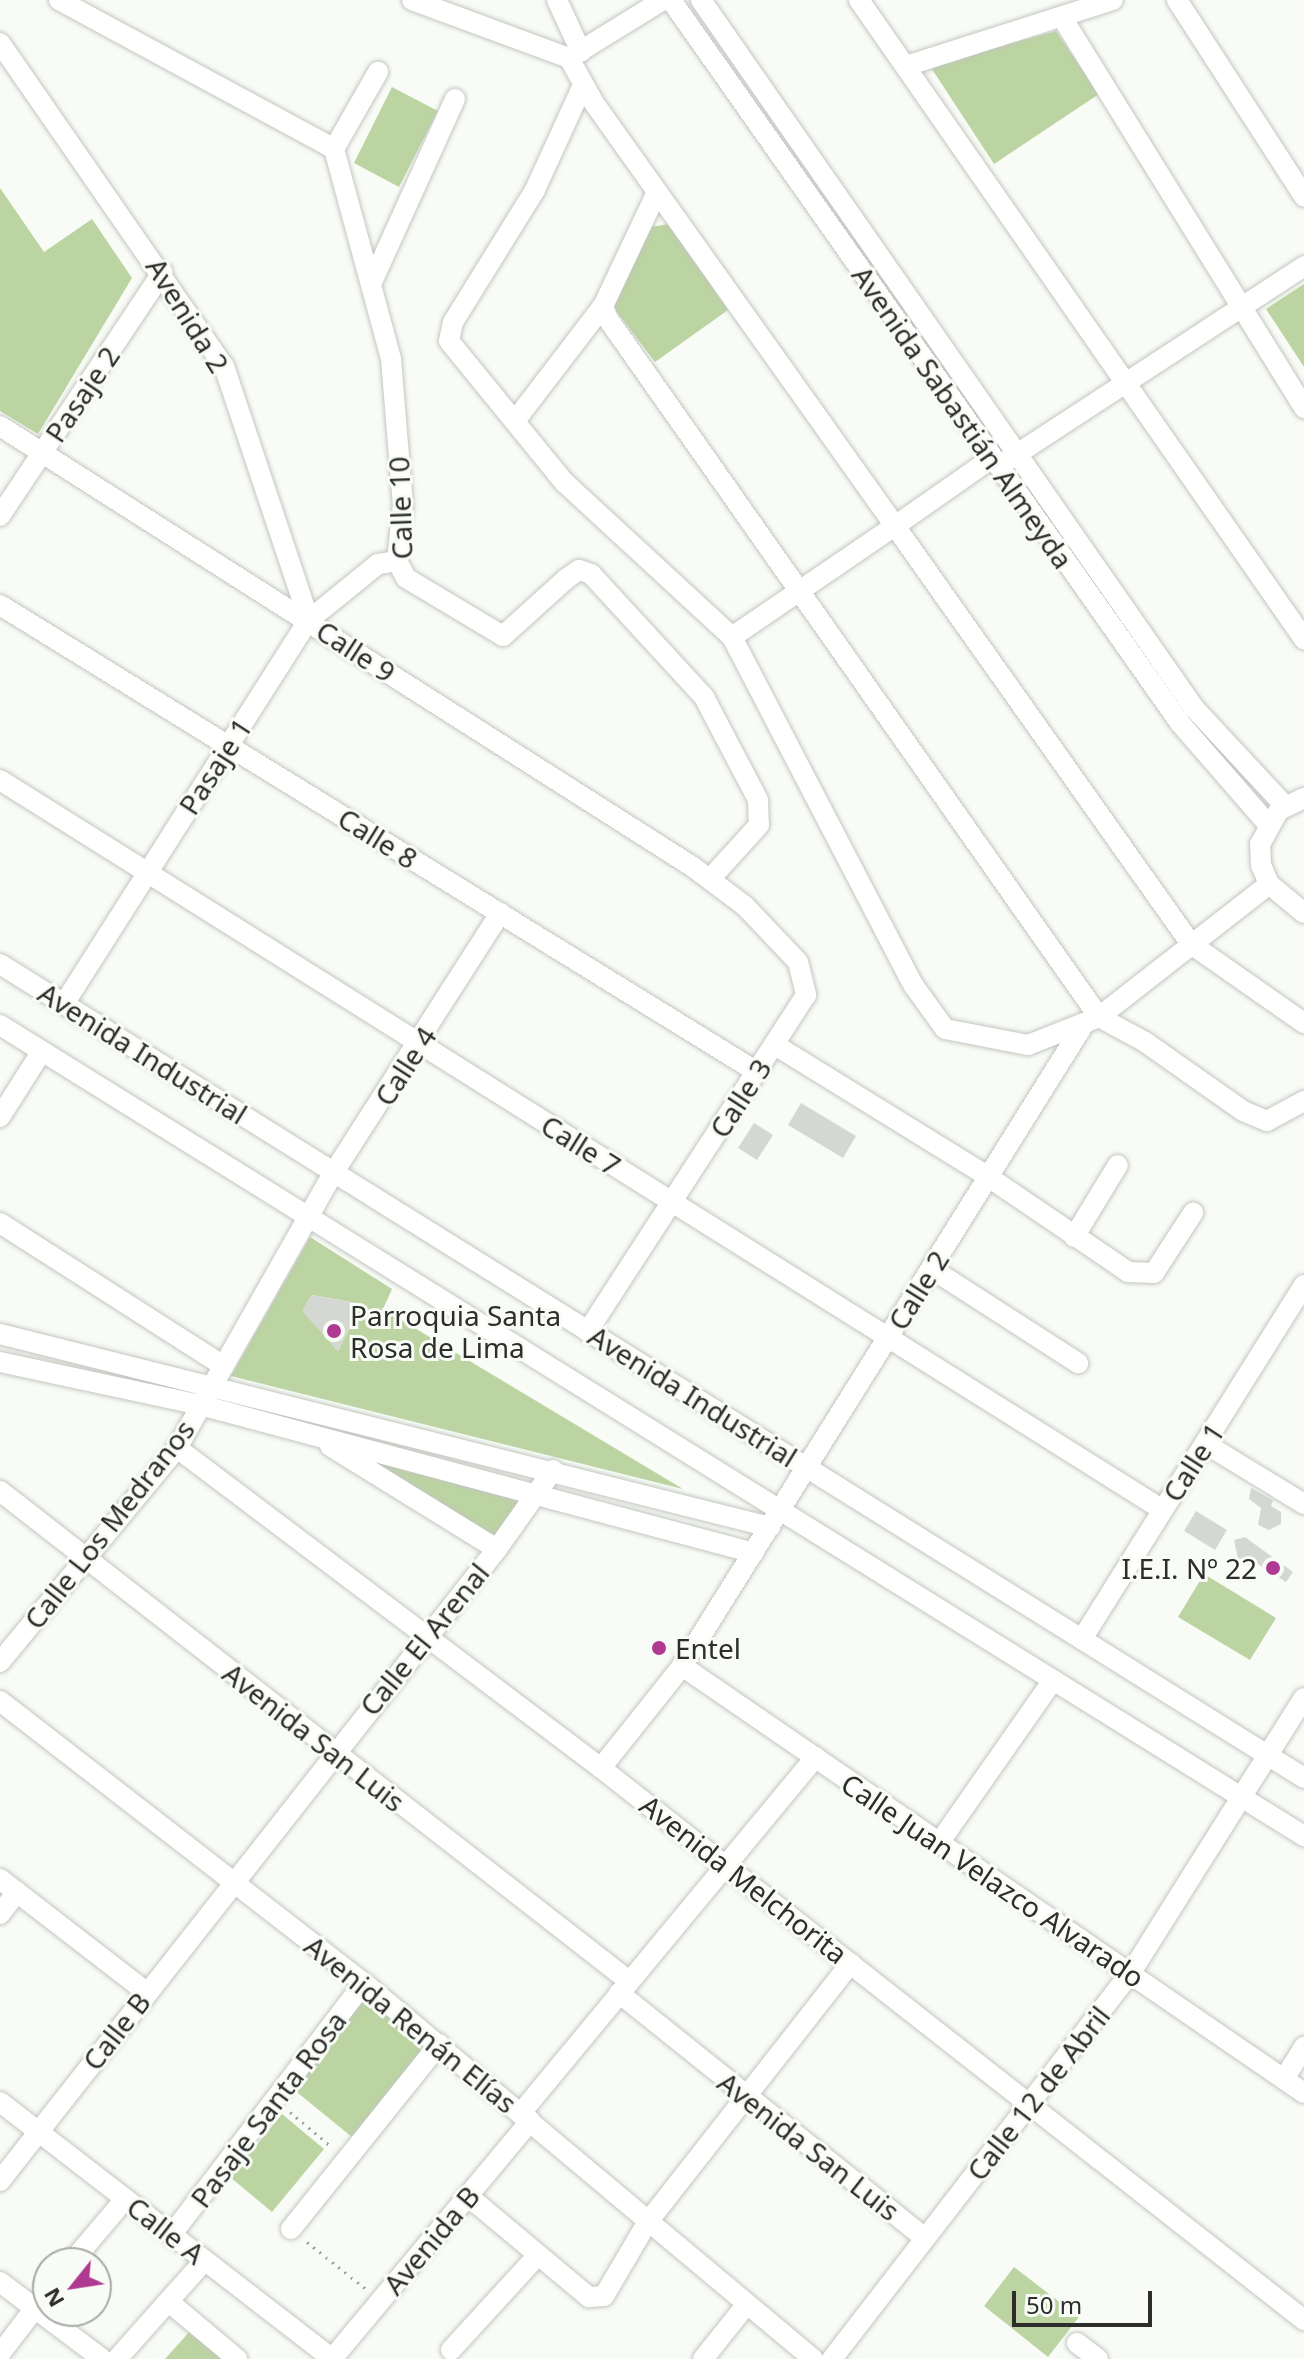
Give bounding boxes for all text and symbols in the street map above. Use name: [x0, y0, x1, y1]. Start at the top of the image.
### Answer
street label: Avenida 2: [140, 252, 236, 378]
street label: Avenida Sabastián Almeyda: [846, 259, 1080, 575]
street label: Pasaje 2: [38, 340, 126, 448]
street label: Calle 10: [381, 456, 419, 560]
street label: Calle 9: [310, 613, 402, 689]
street label: Pasaje 1: [171, 712, 259, 820]
street label: Calle 8: [332, 801, 424, 875]
street label: Avenida Industrial: [33, 975, 253, 1131]
street label: Calle 4: [367, 1020, 443, 1112]
street label: Calle 3: [702, 1052, 778, 1144]
street label: Calle 7: [535, 1108, 627, 1182]
street label: Calle 2: [881, 1244, 955, 1336]
place label: Parroquia Santa Rosa de Lima: [350, 1298, 561, 1364]
street label: Avenida Industrial: [583, 1318, 803, 1474]
marker: Parroquia Santa Rosa de Lima: [325, 1322, 343, 1340]
street label: Calle Los Medranos: [17, 1413, 201, 1635]
street label: Calle 1: [1155, 1416, 1231, 1508]
place label: I.E.I. Nº 22: [1122, 1551, 1257, 1585]
street label: Calle El Arenal: [352, 1556, 496, 1722]
marker: I.E.I. Nº 22: [1264, 1559, 1282, 1577]
place label: Entel: [675, 1631, 741, 1665]
marker: Entel: [650, 1639, 668, 1657]
street label: Avenida San Luis: [217, 1656, 411, 1818]
street label: Calle Juan Velazco Alvarado: [835, 1766, 1151, 1994]
street label: Avenida Melchorita: [634, 1788, 854, 1970]
street label: Avenida Renán Elías: [298, 1928, 524, 2120]
street label: Calle B: [75, 1986, 157, 2076]
street label: Calle 12 de Abril: [960, 1999, 1116, 2187]
street label: Pasaje Santa Rosa: [183, 2004, 353, 2214]
street label: Avenida San Luis: [712, 2065, 906, 2227]
street label: Avenida B: [376, 2179, 486, 2301]
street label: Calle A: [121, 2189, 211, 2271]
north arrow: [32, 2247, 112, 2327]
scale bar: [1016, 2275, 1156, 2325]
text: N: [35, 2283, 70, 2313]
text: 50 m: [1026, 2288, 1082, 2321]

